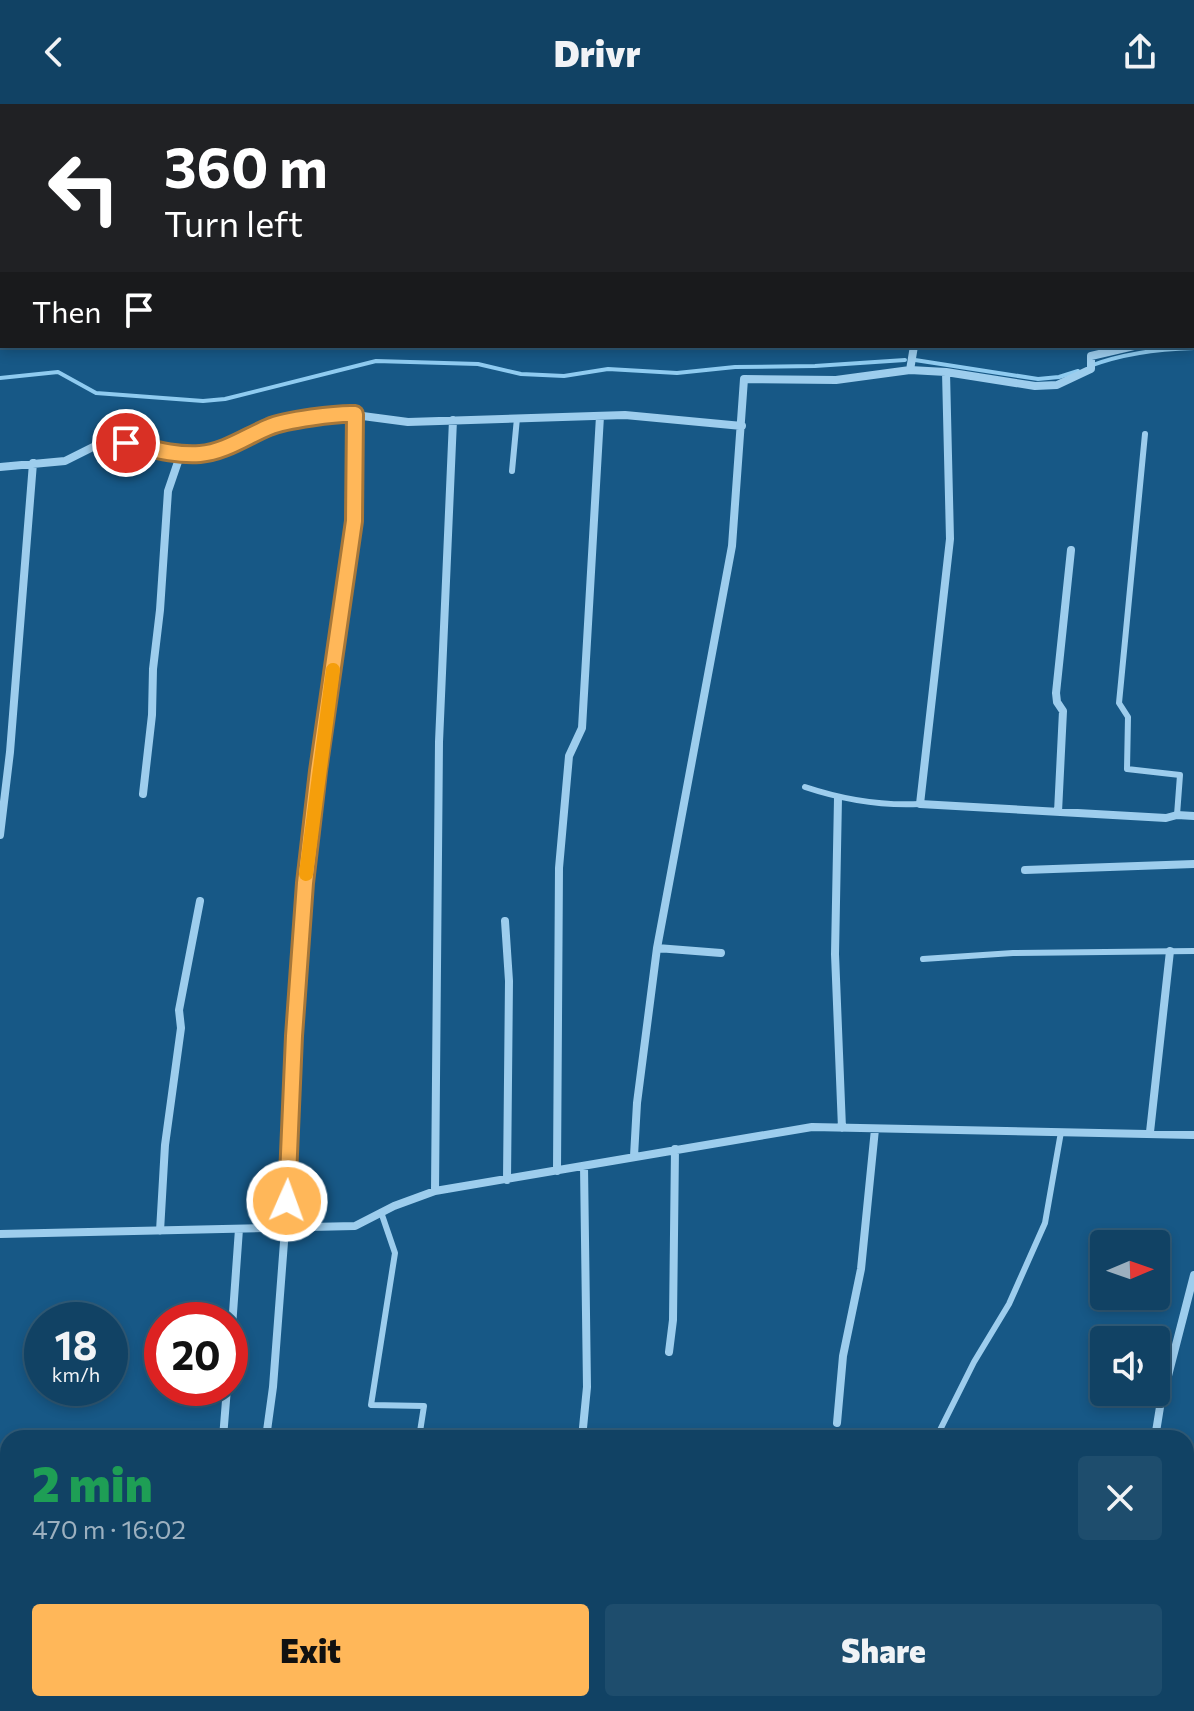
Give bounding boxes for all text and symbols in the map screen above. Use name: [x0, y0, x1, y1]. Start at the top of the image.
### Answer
icon: back: [32, 30, 76, 74]
text: Drivr: [553, 30, 641, 74]
icon: share: [1118, 30, 1162, 74]
text: 360 m: [164, 131, 328, 200]
icon: left: [32, 136, 136, 240]
text: Turn left: [164, 200, 303, 244]
icon: arrive: [117, 288, 161, 332]
text: Then: [32, 292, 101, 329]
pin: [92, 409, 160, 477]
icon: arrive: [104, 421, 148, 465]
position arrow: [245, 1159, 329, 1243]
north arrow: [1090, 1230, 1170, 1310]
map controls: [1090, 1230, 1170, 1406]
speed limit sign: 20: [144, 1302, 248, 1406]
text: 18: [55, 1319, 97, 1368]
button: sound: [1090, 1326, 1170, 1406]
text: km/h: [52, 1362, 100, 1386]
text: 2 min: [32, 1453, 153, 1512]
button: close: [1078, 1456, 1162, 1540]
text: 470 m · 16:02: [32, 1513, 186, 1544]
button: Exit: [32, 1604, 589, 1696]
button: Share: [605, 1604, 1162, 1696]

